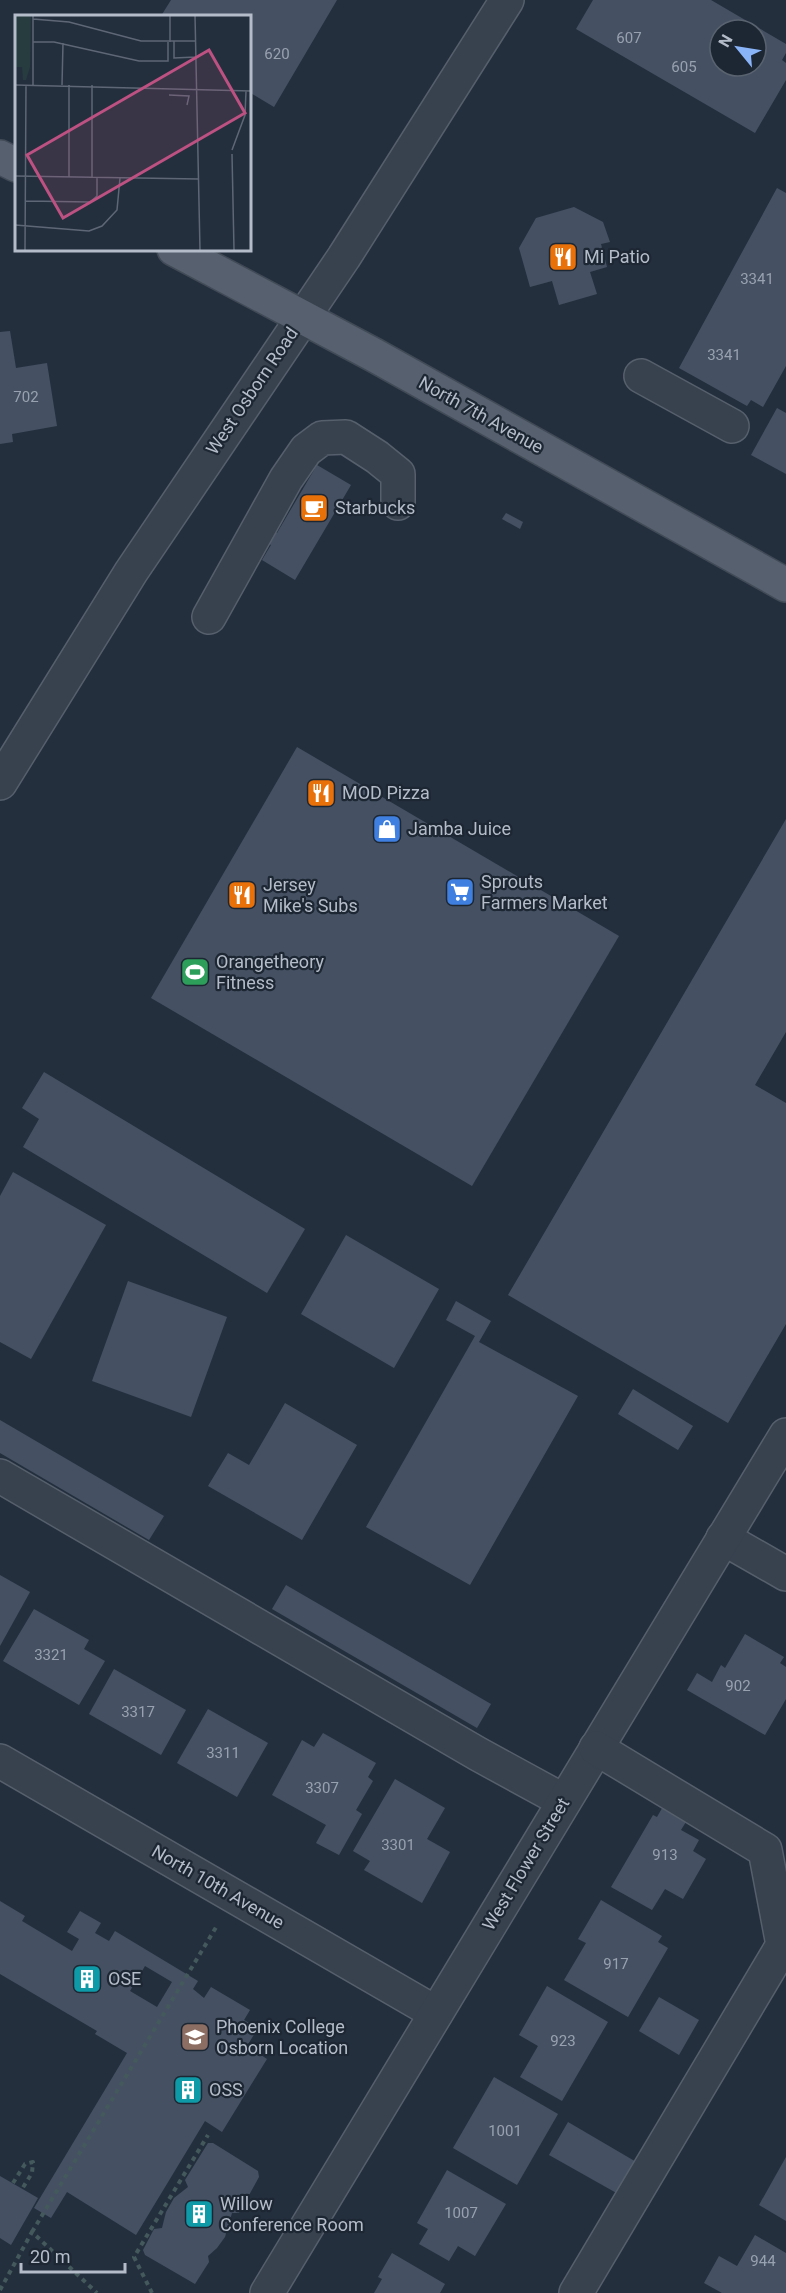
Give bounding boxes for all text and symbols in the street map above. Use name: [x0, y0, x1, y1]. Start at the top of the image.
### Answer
inset map: [15, 15, 250, 250]
north arrow: [708, 18, 768, 78]
house number: 607: [616, 29, 642, 47]
text: N: [714, 31, 736, 50]
house number: 620: [264, 45, 290, 63]
house number: 605: [671, 58, 697, 76]
restaurant icon: Mi Patio: [547, 241, 579, 273]
place label: Mi Patio: [584, 246, 650, 267]
house number: 3341: [740, 270, 774, 288]
street label: West Osborn Road: [201, 323, 302, 458]
house number: 3341: [707, 346, 741, 364]
street label: North 7th Avenue: [415, 372, 547, 457]
house number: 702: [13, 388, 39, 406]
cafe icon: Starbucks: [298, 492, 330, 524]
place label: Starbucks: [335, 497, 415, 518]
restaurant icon: MOD Pizza: [305, 777, 337, 809]
place label: MOD Pizza: [342, 782, 430, 803]
shop icon: Jamba Juice: [371, 813, 403, 845]
place label: Jamba Juice: [408, 818, 511, 839]
place label: Sprouts Farmers Market: [481, 871, 608, 913]
place label: Jersey Mike's Subs: [263, 874, 358, 916]
supermarket icon: Sprouts Farmers Market: [444, 876, 476, 908]
restaurant icon: Jersey Mike's Subs: [226, 879, 258, 911]
place label: Orangetheory Fitness: [216, 951, 324, 993]
sports icon: Orangetheory Fitness: [179, 956, 211, 988]
house number: 3321: [34, 1646, 68, 1664]
house number: 902: [725, 1677, 751, 1695]
house number: 3317: [121, 1703, 155, 1721]
house number: 3311: [206, 1744, 240, 1762]
house number: 3307: [305, 1779, 339, 1797]
street label: West Flower Street: [478, 1794, 573, 1934]
house number: 3301: [381, 1836, 415, 1854]
street label: North 10th Avenue: [148, 1840, 288, 1933]
house number: 913: [652, 1846, 678, 1864]
house number: 917: [603, 1955, 629, 1973]
building icon: OSE: [71, 1963, 103, 1995]
place label: OSE: [108, 1968, 141, 1989]
place label: Phoenix College Osborn Location: [216, 2016, 348, 2058]
school or university icon: Phoenix College Osborn Location: [179, 2021, 211, 2053]
house number: 923: [550, 2032, 576, 2050]
building icon: OSS: [172, 2074, 204, 2106]
place label: OSS: [209, 2079, 243, 2100]
house number: 1001: [488, 2122, 522, 2140]
place label: Willow Conference Room: [220, 2193, 364, 2235]
building icon: Willow Conference Room: [183, 2198, 215, 2230]
house number: 1007: [444, 2204, 478, 2222]
scale bar: [21, 2236, 124, 2274]
text: 20 m: [30, 2246, 70, 2267]
house number: 944: [750, 2252, 776, 2270]

